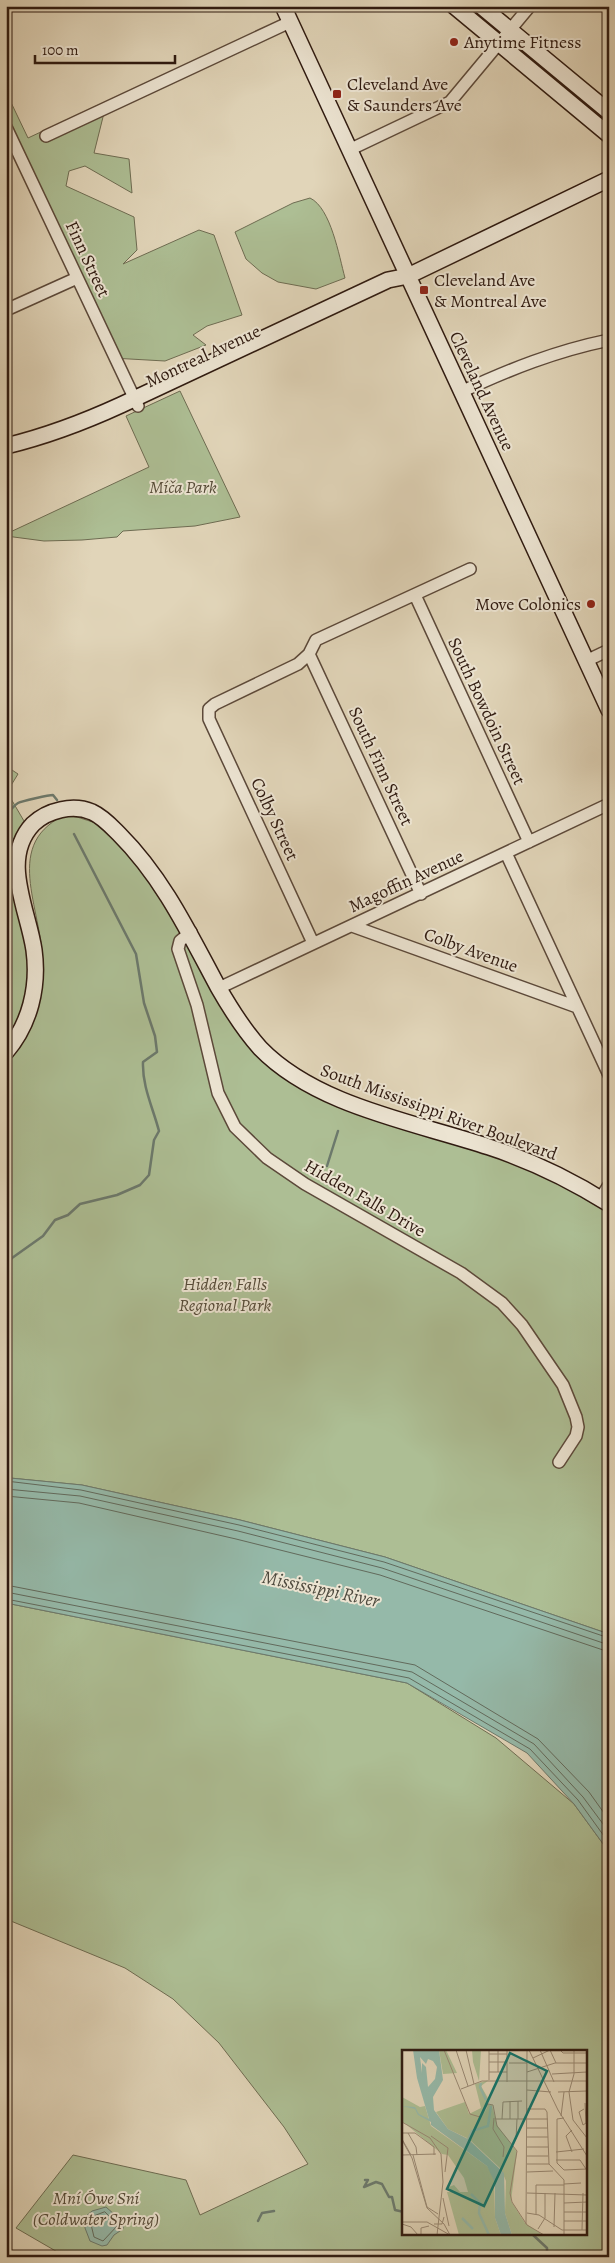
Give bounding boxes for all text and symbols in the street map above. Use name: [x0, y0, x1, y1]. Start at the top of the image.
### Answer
place label: Anytime Fitness: [463, 30, 582, 54]
scale bar: [35, 32, 175, 64]
marker: Anytime Fitness: [448, 36, 460, 48]
text: 100 m: [42, 40, 79, 60]
place label: Cleveland Ave & Saunders Ave: [347, 72, 462, 117]
marker: Cleveland Ave & Saunders Ave: [331, 88, 343, 100]
street label: Finn Street: [60, 217, 116, 301]
place label: Cleveland Ave & Montreal Ave: [434, 268, 547, 313]
marker: Cleveland Ave & Montreal Ave: [418, 284, 430, 296]
street label: Montreal Avenue: [142, 319, 264, 393]
street label: Cleveland Avenue: [444, 327, 520, 455]
park label: Míča Park: [149, 475, 217, 499]
place label: Move Colonics: [475, 592, 581, 616]
marker: Move Colonics: [585, 598, 597, 610]
street label: South Bowdoin Street: [442, 633, 532, 789]
street label: South Finn Street: [343, 703, 419, 829]
street label: Colby Street: [245, 774, 305, 864]
street label: Magoffin Avenue: [345, 844, 467, 918]
street label: Colby Avenue: [421, 922, 521, 978]
street label: South Mississippi River Boulevard: [317, 1058, 561, 1166]
street label: Hidden Falls Drive: [300, 1154, 430, 1242]
park label: Hidden Falls Regional Park: [179, 1272, 271, 1317]
water label: Mississippi River: [260, 1564, 383, 1614]
inset map: [402, 2050, 588, 2236]
park label: Mní Ówe Sní (Coldwater Spring): [32, 2186, 160, 2231]

